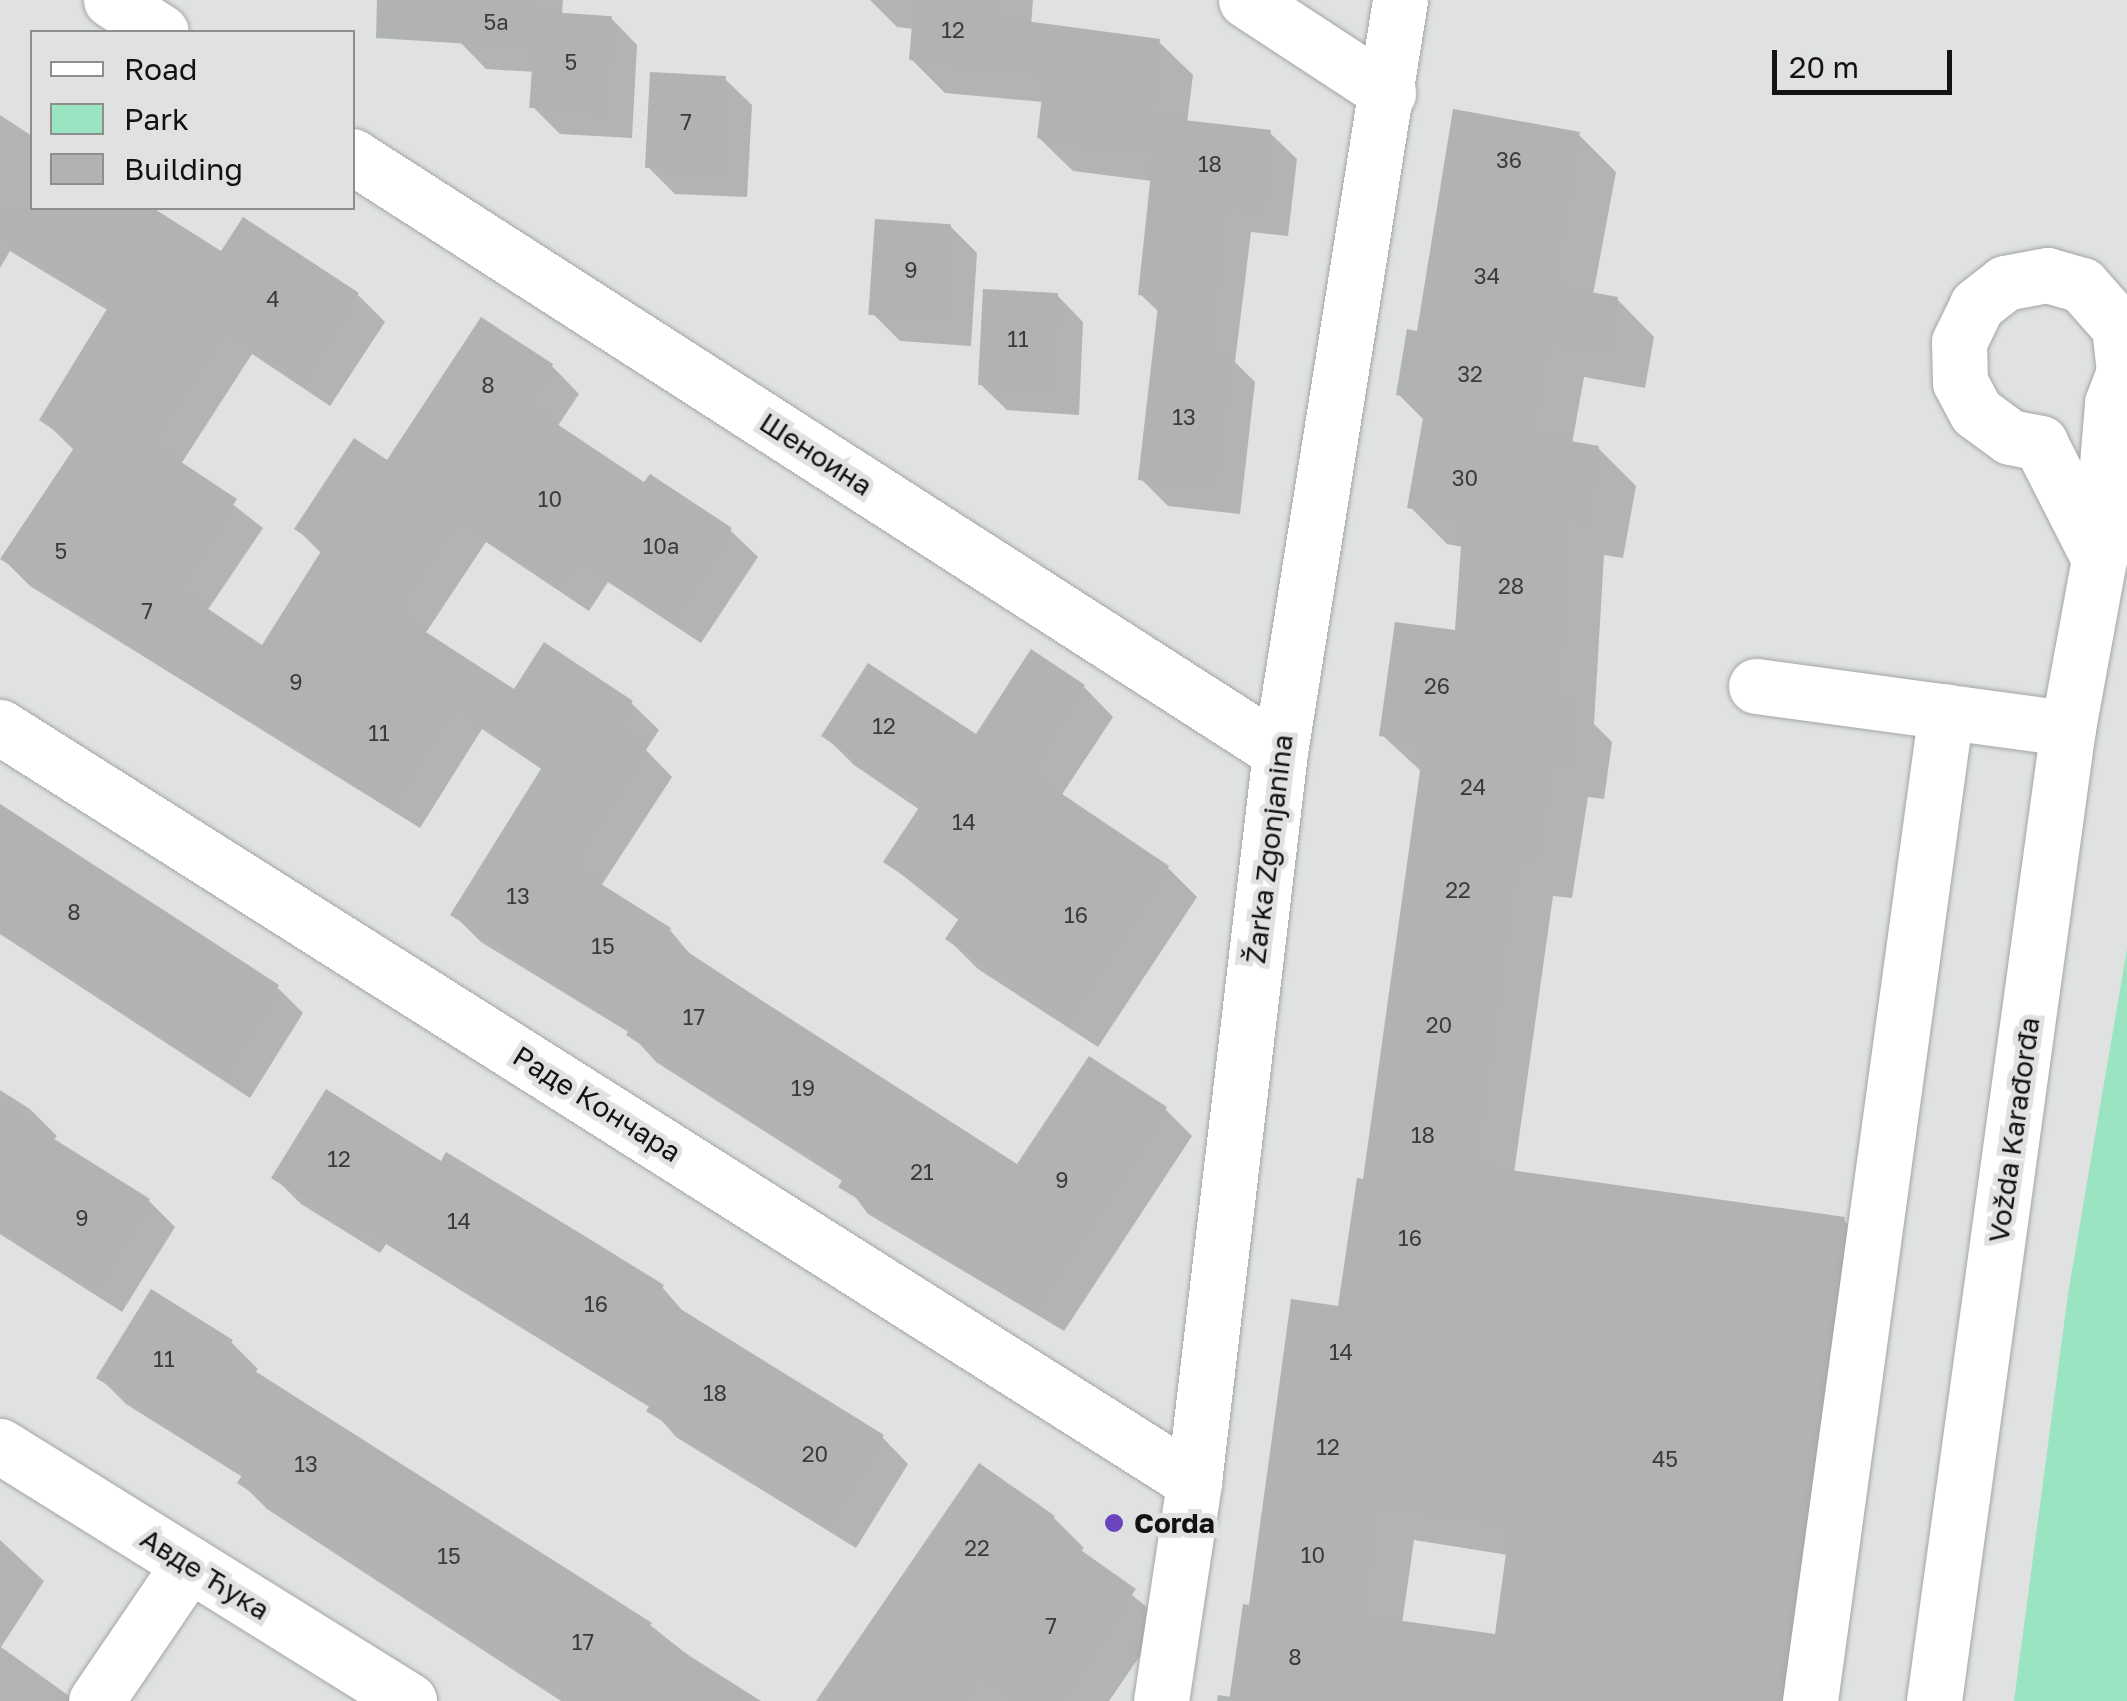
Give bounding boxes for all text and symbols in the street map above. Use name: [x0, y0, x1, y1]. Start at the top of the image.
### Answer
house number: 5a: [483, 9, 509, 35]
house number: 12: [941, 17, 965, 43]
legend: [30, 30, 355, 210]
scale bar: [1777, 30, 1957, 92]
house number: 5: [565, 49, 577, 75]
text: 20 m: [1789, 49, 1859, 85]
text: Road: [124, 51, 198, 87]
text: Park: [124, 101, 189, 137]
house number: 7: [680, 109, 692, 135]
house number: 36: [1496, 147, 1522, 173]
text: Building: [124, 151, 243, 187]
house number: 18: [1198, 151, 1222, 177]
house number: 9: [904, 257, 918, 283]
house number: 34: [1474, 263, 1500, 289]
house number: 4: [266, 286, 280, 312]
house number: 11: [1007, 326, 1029, 352]
house number: 32: [1457, 361, 1483, 387]
house number: 8: [481, 372, 495, 398]
house number: 13: [1172, 404, 1196, 430]
street label: Шеноина: [753, 405, 879, 503]
house number: 30: [1452, 465, 1478, 491]
house number: 10: [538, 486, 562, 512]
house number: 10a: [643, 533, 679, 559]
house number: 5: [55, 538, 67, 564]
house number: 28: [1498, 573, 1524, 599]
house number: 7: [141, 598, 153, 624]
house number: 9: [289, 669, 303, 695]
house number: 26: [1424, 673, 1450, 699]
house number: 12: [872, 713, 896, 739]
house number: 11: [368, 720, 390, 746]
street label: Žarka Zgonjanina: [1238, 733, 1300, 965]
house number: 24: [1460, 774, 1486, 800]
house number: 14: [952, 809, 976, 835]
house number: 22: [1445, 877, 1471, 903]
house number: 13: [506, 883, 530, 909]
house number: 8: [67, 899, 81, 925]
house number: 16: [1064, 902, 1088, 928]
house number: 15: [591, 933, 615, 959]
house number: 17: [683, 1004, 705, 1030]
house number: 20: [1426, 1012, 1452, 1038]
street label: Vožda Karađorđa: [1982, 1015, 2046, 1245]
street label: Раде Кончара: [507, 1039, 687, 1169]
house number: 19: [791, 1075, 815, 1101]
house number: 18: [1411, 1122, 1435, 1148]
house number: 12: [327, 1146, 351, 1172]
house number: 21: [910, 1159, 934, 1185]
house number: 9: [1055, 1167, 1069, 1193]
house number: 9: [75, 1205, 89, 1231]
house number: 14: [447, 1208, 471, 1234]
house number: 16: [1398, 1225, 1422, 1251]
house number: 16: [584, 1291, 608, 1317]
house number: 14: [1329, 1339, 1353, 1365]
house number: 11: [153, 1346, 175, 1372]
house number: 18: [703, 1380, 727, 1406]
house number: 12: [1316, 1434, 1340, 1460]
house number: 20: [802, 1441, 828, 1467]
house number: 45: [1652, 1446, 1678, 1472]
house number: 13: [294, 1451, 318, 1477]
place label: Corda: [1134, 1506, 1215, 1540]
marker: Corda: [1103, 1512, 1125, 1534]
street label: Авде Ћука: [134, 1521, 276, 1627]
house number: 22: [964, 1535, 990, 1561]
house number: 10: [1301, 1542, 1325, 1568]
house number: 15: [437, 1543, 461, 1569]
house number: 7: [1045, 1613, 1057, 1639]
house number: 17: [572, 1629, 594, 1655]
house number: 8: [1288, 1644, 1302, 1670]

